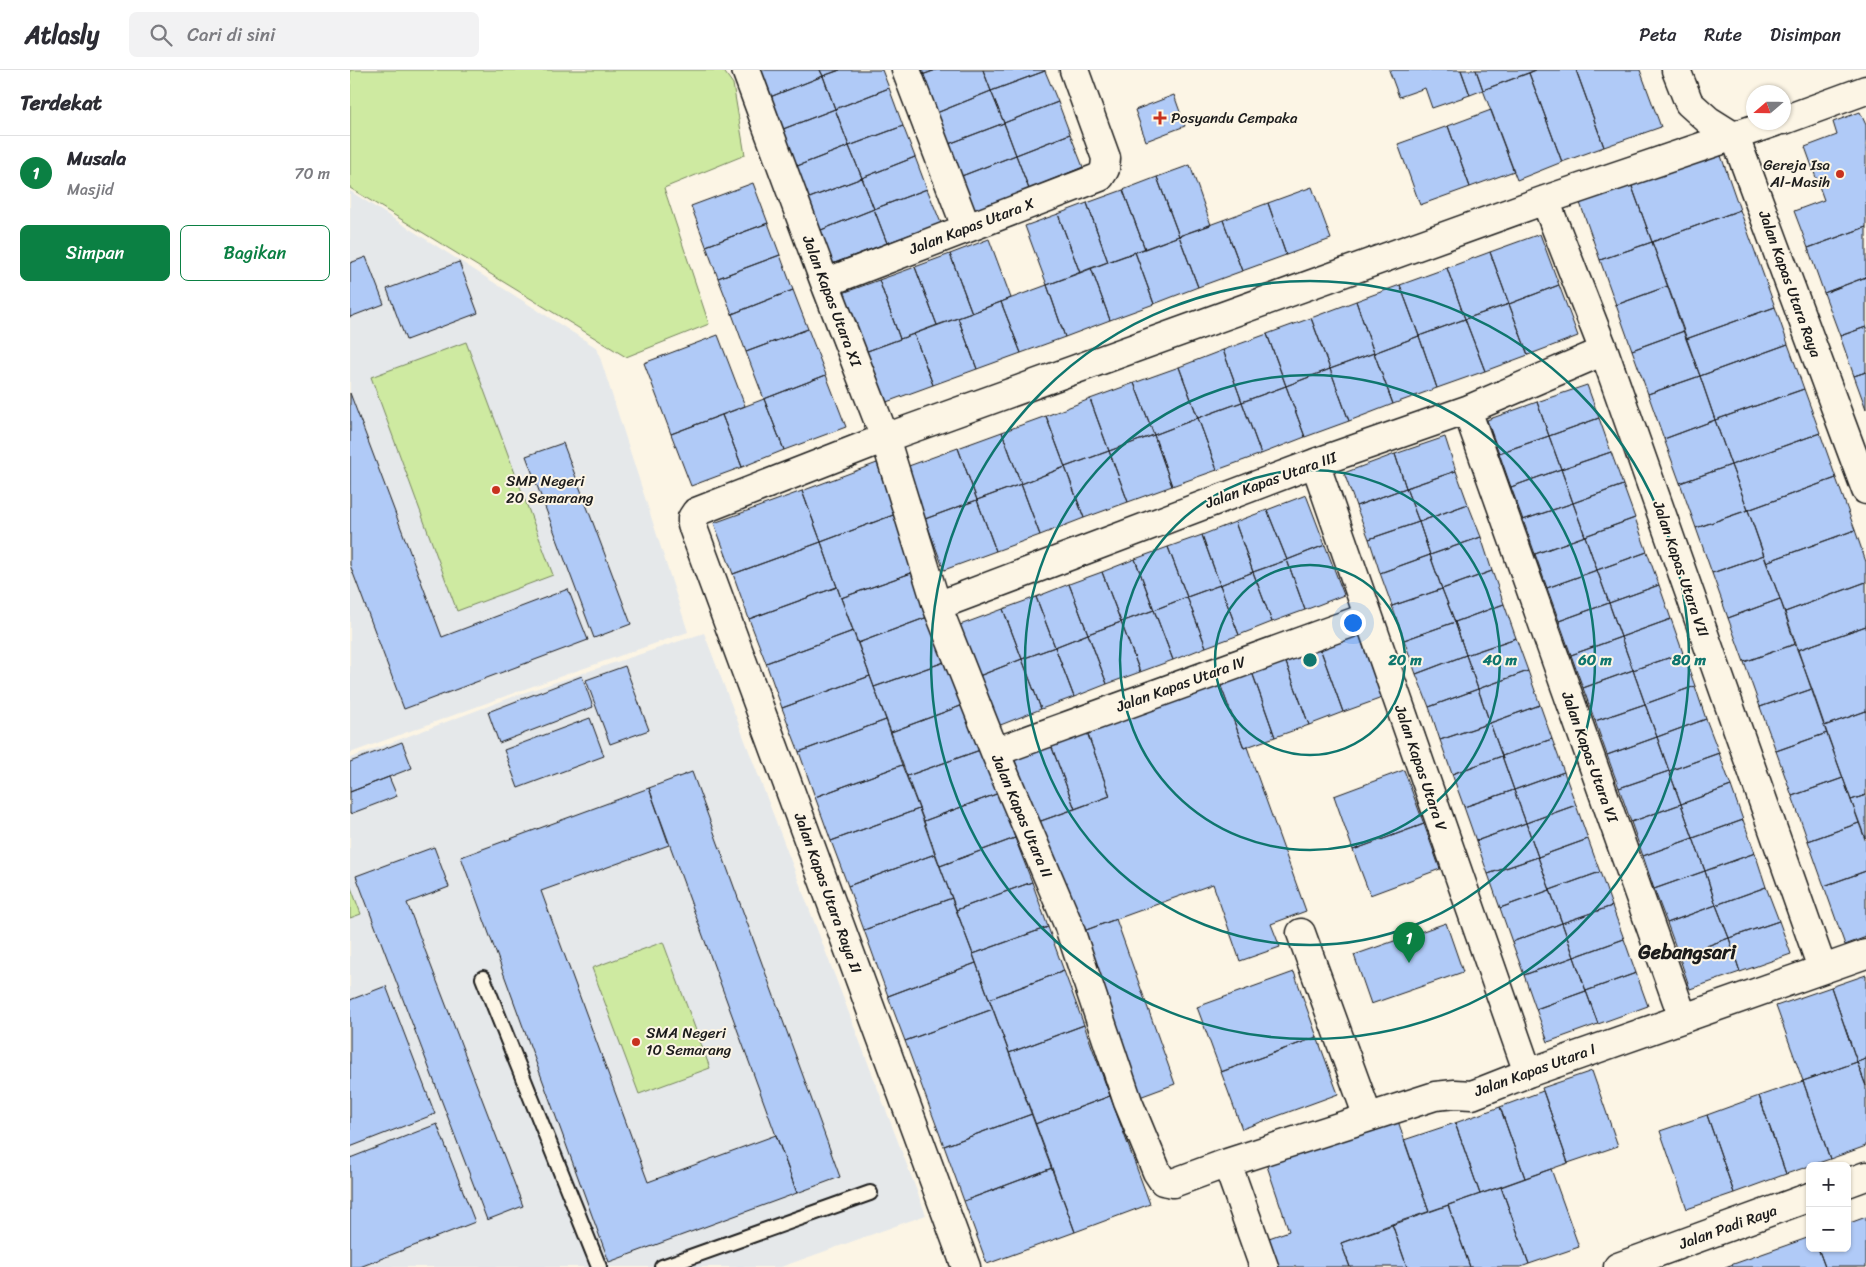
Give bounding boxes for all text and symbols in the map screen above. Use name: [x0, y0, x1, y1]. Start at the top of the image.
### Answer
search box: [129, 12, 479, 57]
text: Atlasly: [25, 14, 99, 56]
text: Cari di sini: [187, 18, 275, 51]
text: Peta: [1639, 19, 1676, 51]
text: Rute: [1704, 19, 1742, 51]
text: Disimpan: [1770, 19, 1841, 51]
icon: search: [147, 21, 175, 49]
text: Terdekat: [20, 84, 102, 122]
north arrow: [1746, 85, 1791, 130]
place label: Posyandu Cempaka: [1171, 105, 1298, 131]
marker: Posyandu Cempaka: [1153, 111, 1167, 125]
text: Musala: [67, 142, 126, 175]
place label: Gereja Isa Al-Masih: [1763, 152, 1830, 195]
text: 1: [33, 159, 39, 188]
text: 70 m: [294, 159, 330, 188]
marker: Gereja Isa Al-Masih: [1834, 168, 1846, 180]
text: Masjid: [67, 175, 114, 204]
street label: Jalan Kapas Utara X: [904, 190, 1039, 262]
street label: Jalan Kapas Utara Raya: [1751, 206, 1829, 362]
button: Simpan: [20, 225, 170, 281]
button: Bagikan: [180, 225, 330, 281]
street label: Jalan Kapas Utara XI: [795, 231, 869, 371]
street label: Jalan Kapas Utara III: [1201, 444, 1341, 516]
place label: SMP Negeri 20 Semarang: [506, 468, 594, 511]
marker: SMP Negeri 20 Semarang: [490, 484, 502, 496]
street label: Jalan Kapas Utara VII: [1645, 497, 1717, 641]
your location: [1340, 610, 1366, 636]
text: 20 m: [1387, 647, 1422, 673]
text: 40 m: [1482, 647, 1518, 673]
text: 60 m: [1577, 647, 1612, 673]
text: 80 m: [1671, 647, 1706, 673]
street label: Jalan Kapas Utara IV: [1112, 648, 1250, 720]
centre of rings: [1301, 651, 1319, 669]
street label: Jalan Kapas Utara VI: [1554, 687, 1626, 827]
street label: Jalan Kapas Utara V: [1387, 701, 1455, 835]
street label: Jalan Kapas Utara II: [984, 749, 1060, 882]
street label: Jalan Kapas Utara Raya II: [786, 808, 869, 977]
pin: 1: [1393, 922, 1425, 963]
district label: Gebangsari: [1637, 935, 1737, 970]
place label: SMA Negeri 10 Semarang: [646, 1020, 732, 1063]
marker: SMA Negeri 10 Semarang: [630, 1036, 642, 1048]
street label: Jalan Kapas Utara I: [1470, 1036, 1600, 1104]
map controls: [1806, 1162, 1851, 1252]
button: +: [1806, 1162, 1851, 1207]
street label: Jalan Padi Raya: [1674, 1197, 1781, 1257]
button: −: [1806, 1207, 1851, 1252]

